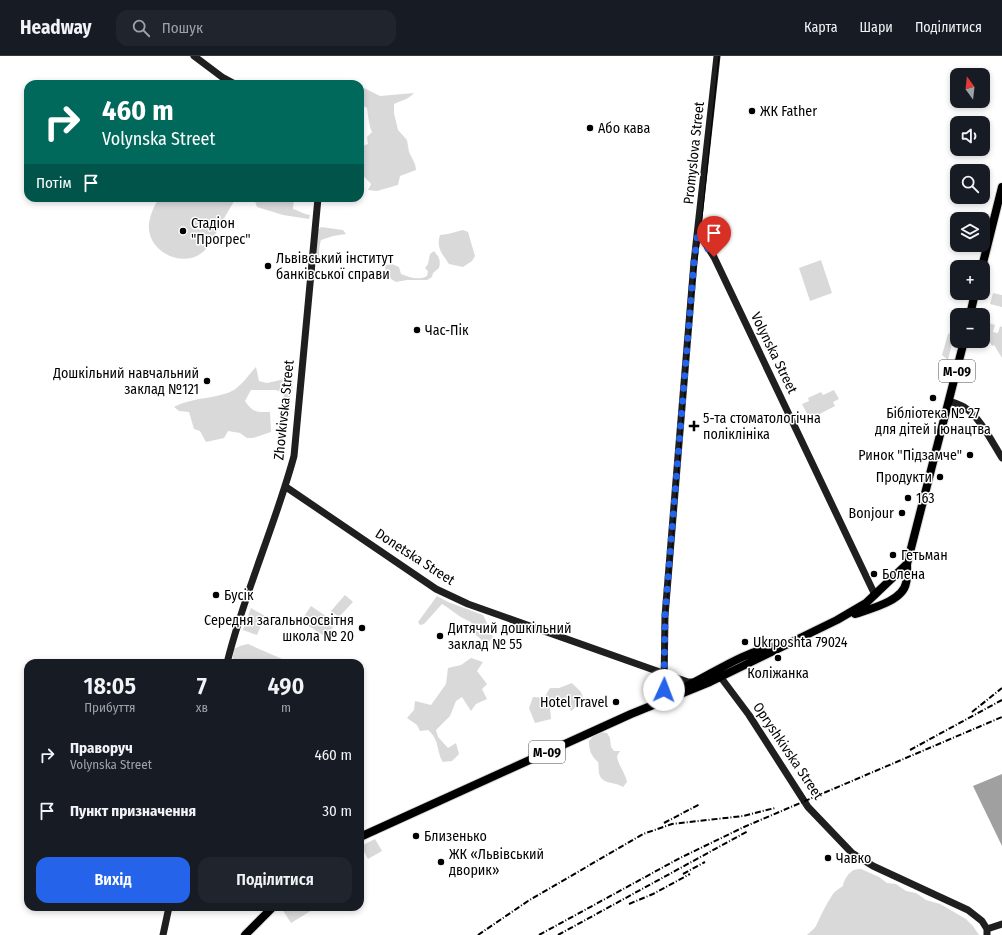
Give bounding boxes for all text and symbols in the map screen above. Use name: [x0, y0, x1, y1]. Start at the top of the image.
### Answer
search box: [116, 10, 396, 46]
text: Headway: [20, 16, 92, 39]
icon: search: [130, 17, 152, 39]
text: Пошук: [162, 19, 203, 37]
text: Карта: [804, 19, 838, 36]
text: Шари: [860, 19, 893, 36]
text: Поділитися: [915, 19, 982, 36]
north arrow: [950, 68, 990, 108]
map controls: [950, 68, 990, 348]
text: 460 m: [102, 94, 174, 127]
icon: right: [36, 96, 88, 148]
street label: Promyslova Street: [680, 100, 708, 205]
place label: ЖК Father: [760, 103, 817, 120]
marker: ЖК Father: [747, 106, 757, 116]
button: sound: [950, 116, 990, 156]
place label: Або кава: [598, 120, 650, 137]
marker: Або кава: [585, 123, 595, 133]
text: Volynska Street: [102, 128, 215, 150]
button: search: [950, 164, 990, 204]
icon: arrive: [80, 172, 102, 194]
text: Потім: [36, 174, 72, 192]
button: layers: [950, 212, 990, 252]
place label: Стадіон "Прогрес": [191, 215, 251, 248]
pin: [697, 216, 731, 257]
icon: arrive: [703, 222, 725, 244]
marker: Стадіон "Прогрес": [178, 226, 188, 236]
place label: Львівський інститут банківської справи: [276, 250, 394, 283]
button: +: [950, 260, 990, 300]
marker: Львівський інститут банківської справи: [263, 261, 273, 271]
button: −: [950, 308, 990, 348]
street label: Volynska Street: [747, 310, 801, 397]
place label: Час-Пік: [425, 322, 469, 339]
marker: Час-Пік: [412, 325, 422, 335]
street label: Zhovkivska Street: [270, 359, 298, 461]
road number: М-09: [939, 360, 975, 382]
place label: Дошкільний навчальний заклад №121: [52, 365, 199, 398]
marker: Дошкільний навчальний заклад №121: [202, 376, 212, 386]
marker: Бібліотека № 27 для дітей і юнацтва: [928, 393, 938, 403]
place label: Бібліотека № 27 для дітей і юнацтва: [875, 405, 991, 438]
place label: 5-та стоматологічна поліклініка: [703, 410, 821, 443]
marker: 5-та стоматологічна поліклініка: [688, 420, 700, 432]
place label: Ринок "Підзамче": [858, 447, 962, 464]
marker: Ринок "Підзамче": [965, 450, 975, 460]
place label: Продукти: [876, 469, 932, 486]
marker: Продукти: [935, 472, 945, 482]
place label: 163: [916, 490, 935, 507]
marker: 163: [903, 493, 913, 503]
place label: Bonjour: [849, 505, 894, 522]
marker: Bonjour: [897, 508, 907, 518]
street label: Donetska Street: [372, 525, 458, 589]
place label: Гетьман: [901, 547, 948, 564]
marker: Гетьман: [888, 550, 898, 560]
place label: Болена: [882, 566, 925, 583]
marker: Болена: [869, 569, 879, 579]
place label: Бусік: [224, 587, 254, 604]
marker: Бусік: [211, 590, 221, 600]
place label: Середня загальноосвітня школа № 20: [204, 612, 354, 645]
place label: Дитячий дошкільний заклад № 55: [447, 620, 572, 653]
marker: Середня загальноосвітня школа № 20: [357, 623, 367, 633]
marker: Дитячий дошкільний заклад № 55: [435, 631, 445, 641]
place label: Ukrposhta 79024: [753, 634, 848, 651]
marker: Ukrposhta 79024: [740, 637, 750, 647]
marker: Коліжанка: [773, 653, 783, 663]
place label: Коліжанка: [747, 665, 809, 682]
position arrow: [643, 669, 685, 711]
text: 18:05: [84, 672, 136, 700]
text: 7: [197, 672, 207, 700]
text: 490: [268, 672, 304, 700]
place label: Hotel Travel: [540, 694, 608, 711]
marker: Hotel Travel: [611, 697, 621, 707]
street label: Opryshkivska Street: [749, 699, 827, 803]
text: Прибуття: [84, 700, 135, 715]
text: хв: [196, 700, 208, 715]
text: m: [281, 700, 291, 715]
text: Праворуч: [70, 739, 133, 757]
road number: М-09: [529, 741, 565, 763]
icon: right: [36, 744, 58, 766]
text: 460 m: [314, 746, 352, 764]
text: Volynska Street: [70, 757, 152, 772]
icon: arrive: [36, 800, 58, 822]
text: Пункт призначення: [70, 802, 196, 820]
text: 30 m: [322, 802, 352, 820]
place label: Близенько: [424, 828, 487, 845]
marker: Близенько: [411, 831, 421, 841]
place label: ЖК «Львівський дворик»: [449, 846, 544, 879]
place label: Чавко: [836, 850, 871, 867]
marker: Чавко: [823, 853, 833, 863]
button: Вихід: [36, 857, 190, 903]
button: Поділитися: [198, 857, 352, 903]
marker: ЖК «Львівський дворик»: [436, 857, 446, 867]

